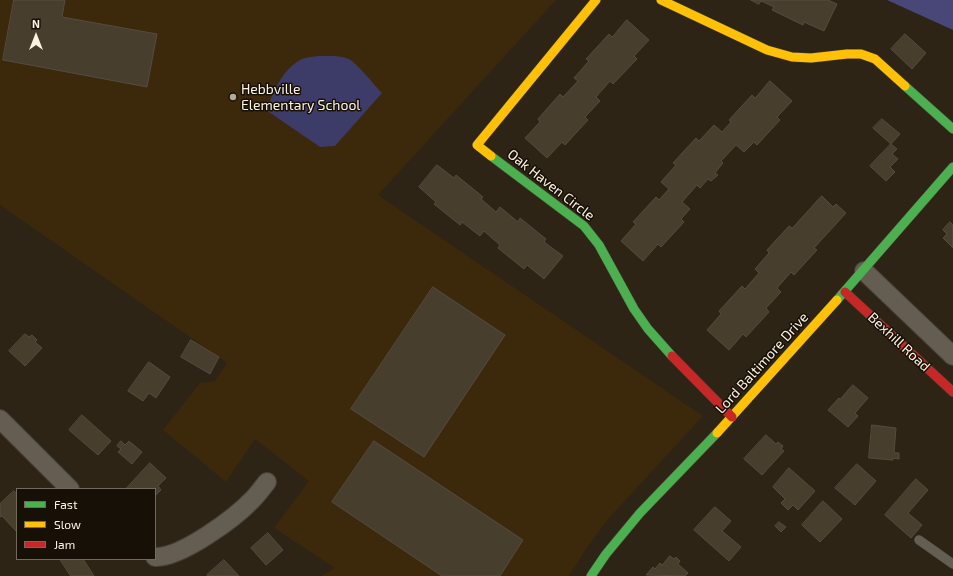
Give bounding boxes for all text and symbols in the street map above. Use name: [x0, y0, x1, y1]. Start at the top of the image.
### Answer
north arrow: [16, 16, 56, 56]
text: N: [32, 17, 40, 30]
place label: Hebbville Elementary School: [241, 81, 360, 114]
marker: Hebbville Elementary School: [228, 92, 238, 102]
street label: Oak Haven Circle: [504, 146, 598, 224]
street label: Lord Baltimore Drive: [712, 309, 812, 417]
street label: Bexhill Road: [864, 309, 934, 375]
legend: [16, 488, 156, 560]
text: Fast: [54, 497, 77, 511]
text: Slow: [54, 517, 81, 531]
text: Jam: [54, 537, 75, 551]

